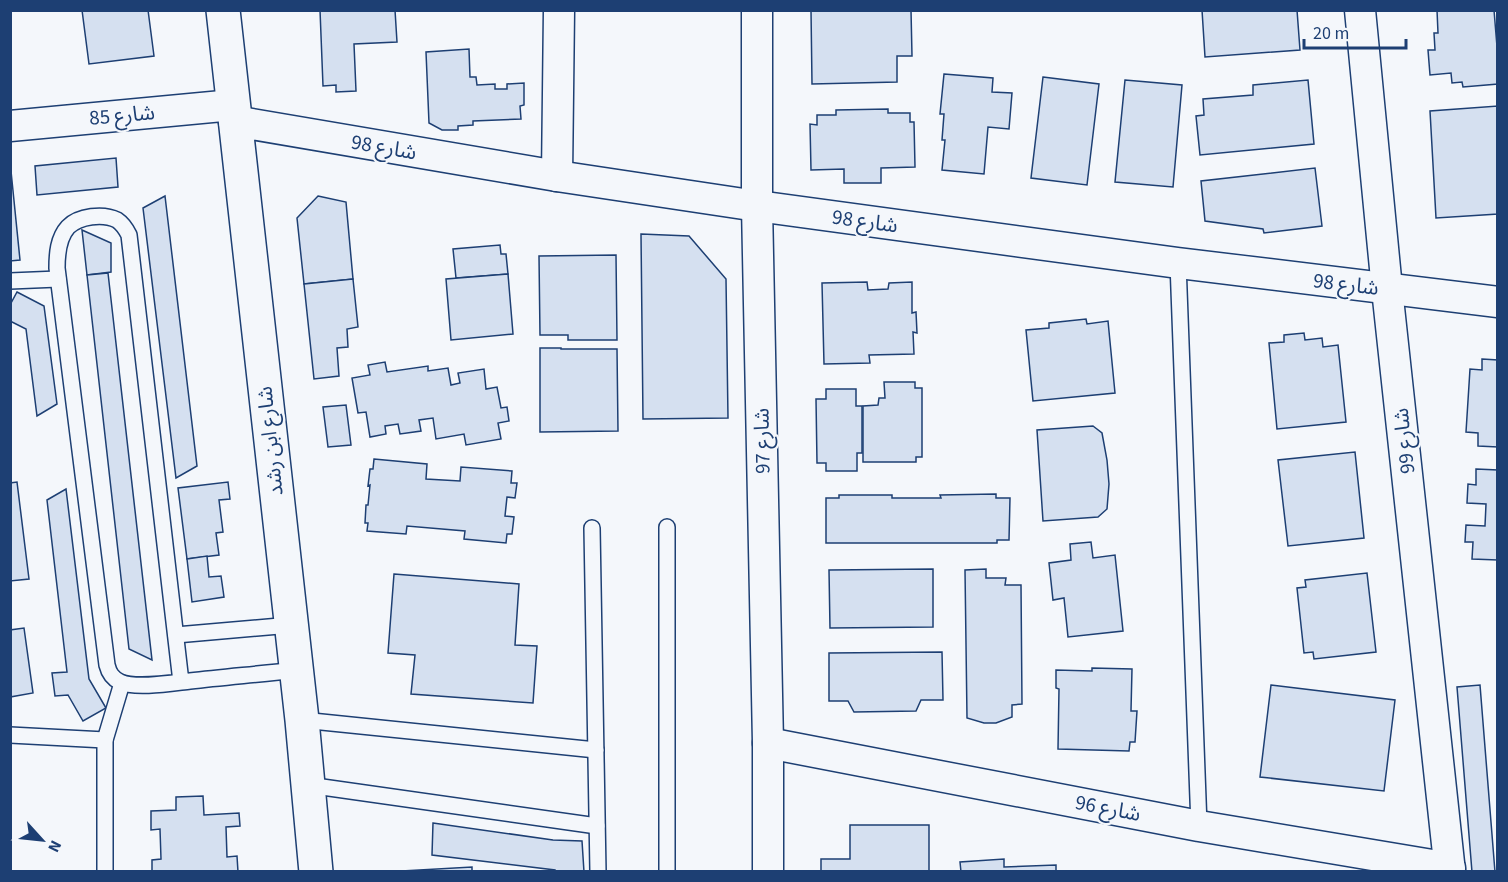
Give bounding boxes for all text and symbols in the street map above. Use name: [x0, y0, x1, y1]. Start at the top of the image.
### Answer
scale bar: [1304, 12, 1406, 50]
text: 20 m: [1313, 21, 1349, 46]
street label: شارع 85: [88, 97, 156, 133]
street label: شارع 98: [349, 126, 419, 168]
street label: شارع 98: [830, 202, 900, 240]
street label: شارع 98: [1311, 265, 1381, 303]
street label: شارع ابن رشد: [249, 385, 291, 497]
street label: شارع 99: [1386, 407, 1422, 475]
street label: شارع 97: [746, 408, 778, 474]
street label: شارع 96: [1073, 787, 1143, 829]
north arrow: [12, 810, 72, 870]
text: N: [42, 837, 67, 856]

